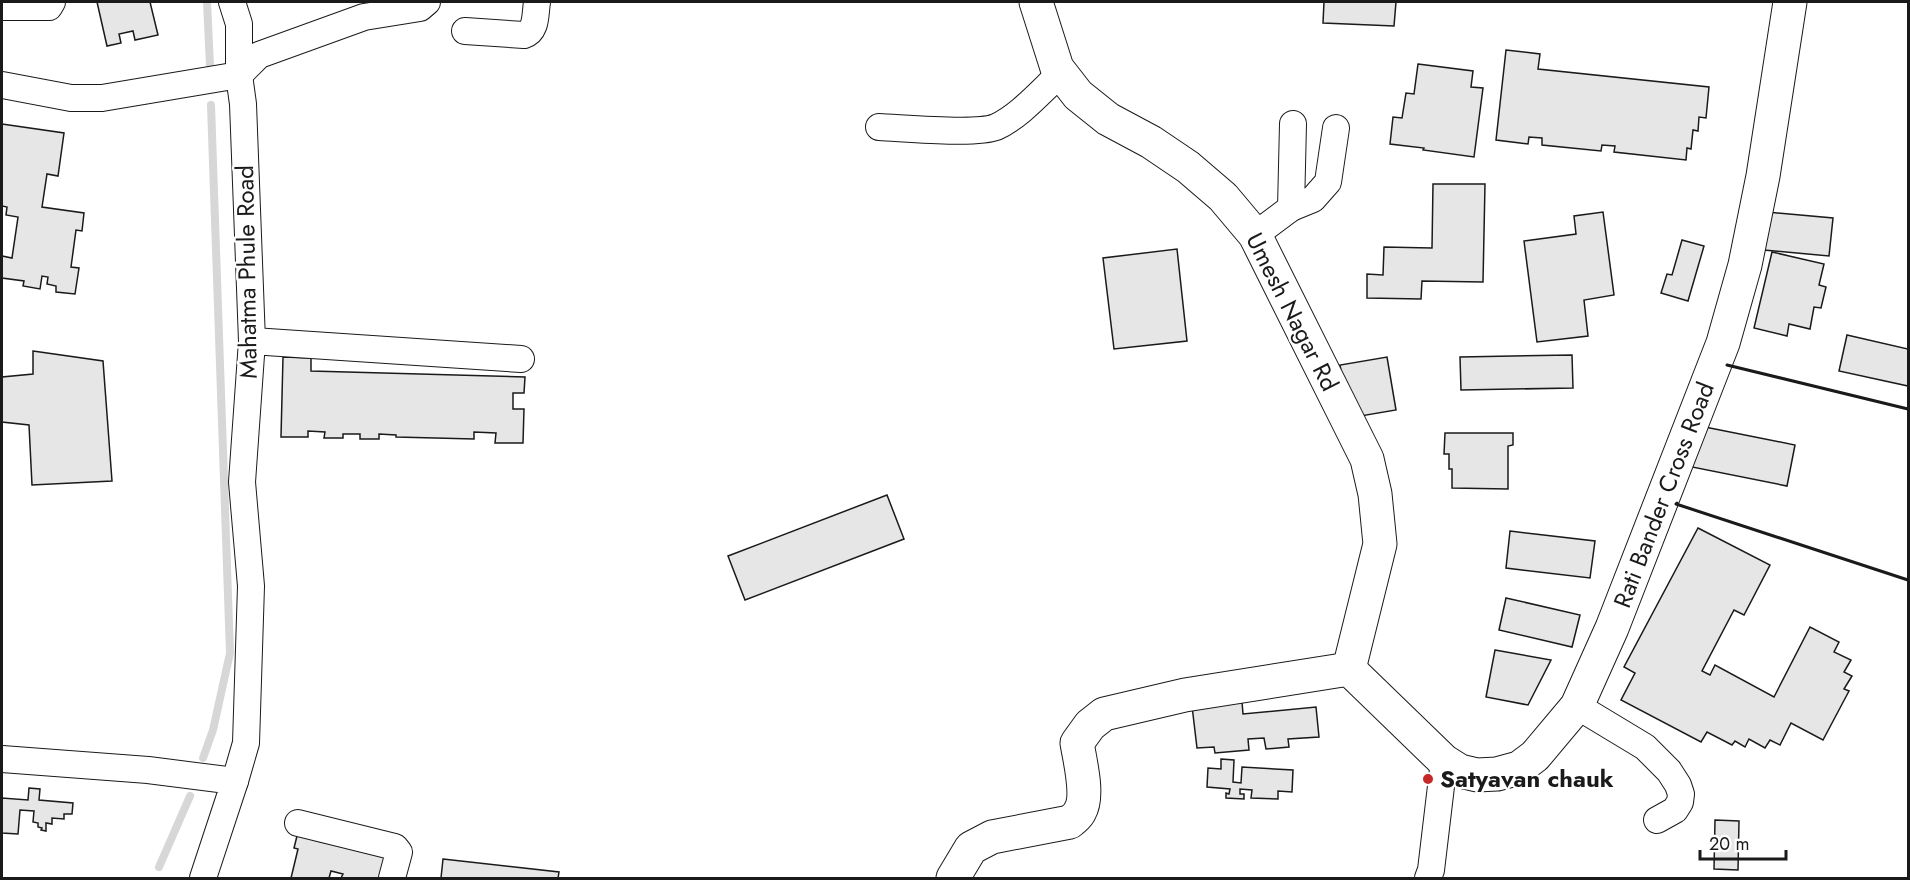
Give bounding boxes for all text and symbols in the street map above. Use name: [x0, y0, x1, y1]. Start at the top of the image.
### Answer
street label: Mahatma Phule Road: [227, 165, 266, 379]
street label: Umesh Nagar Rd: [1237, 227, 1347, 397]
street label: Rati Bander Cross Road: [1604, 377, 1723, 613]
place label: Satyavan chauk: [1440, 761, 1614, 796]
marker: Satyavan chauk: [1421, 772, 1435, 786]
scale bar: [1700, 823, 1786, 861]
text: 20 m: [1709, 831, 1749, 857]

